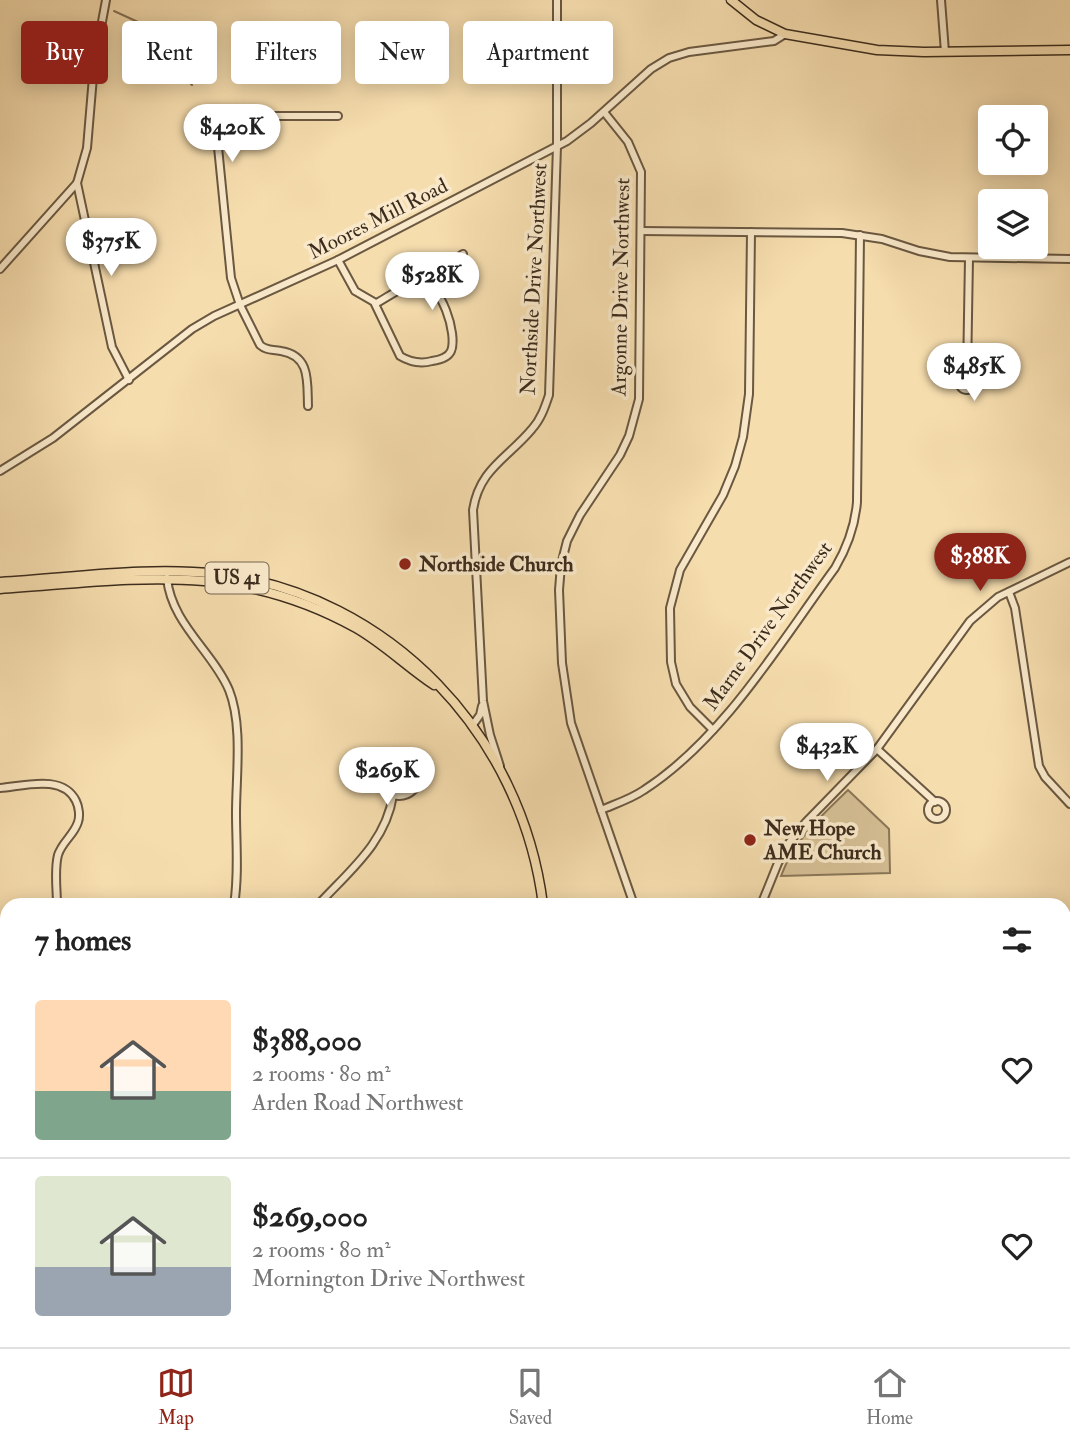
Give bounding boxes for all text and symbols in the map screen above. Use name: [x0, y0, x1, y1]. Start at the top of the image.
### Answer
chip: Buy: [21, 21, 108, 84]
chip: Rent: [122, 21, 217, 84]
chip: Filters: [231, 21, 341, 84]
chip: New: [355, 21, 449, 84]
chip: Apartment: [463, 21, 613, 84]
pin: $420K: [183, 104, 281, 164]
map controls: [978, 105, 1048, 259]
button: locate: [978, 105, 1048, 175]
text: $420K: [200, 112, 264, 141]
street label: Northside Drive Northwest: [514, 162, 554, 396]
street label: Moores Mill Road: [304, 172, 453, 266]
street label: Argonne Drive Northwest: [606, 177, 636, 397]
button: layers: [978, 189, 1048, 259]
pin: $375K: [62, 218, 160, 278]
text: $375K: [82, 226, 140, 255]
pin: $528K: [383, 252, 481, 312]
text: $528K: [401, 260, 463, 289]
pin: $485K: [925, 344, 1023, 403]
text: $485K: [943, 351, 1005, 380]
pin: $388K: [931, 534, 1029, 593]
street label: Marne Drive Northwest: [698, 536, 839, 716]
text: $388K: [950, 541, 1010, 570]
place label: Northside Church: [418, 551, 574, 578]
marker: Northside Church: [397, 556, 413, 572]
road number: US 41: [205, 562, 268, 594]
pin: $432K: [778, 724, 876, 783]
text: $432K: [796, 731, 858, 760]
pin: $269K: [338, 748, 436, 807]
text: $269K: [355, 755, 419, 784]
place label: New Hope AME Church: [763, 815, 882, 866]
marker: New Hope AME Church: [742, 832, 758, 848]
icon: filters: [998, 921, 1036, 959]
text: 7 homes: [35, 922, 131, 959]
text: $388,000: [252, 1022, 362, 1059]
icon: home: [91, 1028, 175, 1112]
icon: heart: [998, 1051, 1036, 1089]
text: 2 rooms · 80 m²: [252, 1059, 391, 1088]
text: Arden Road Northwest: [252, 1088, 464, 1117]
text: $269,000: [252, 1198, 368, 1235]
icon: home: [91, 1204, 175, 1288]
icon: heart: [998, 1227, 1036, 1265]
text: 2 rooms · 80 m²: [252, 1235, 391, 1264]
text: Mornington Drive Northwest: [252, 1264, 525, 1293]
tab: Map: [157, 1364, 195, 1430]
tab: Saved: [509, 1364, 552, 1430]
tab: Home: [866, 1364, 913, 1430]

